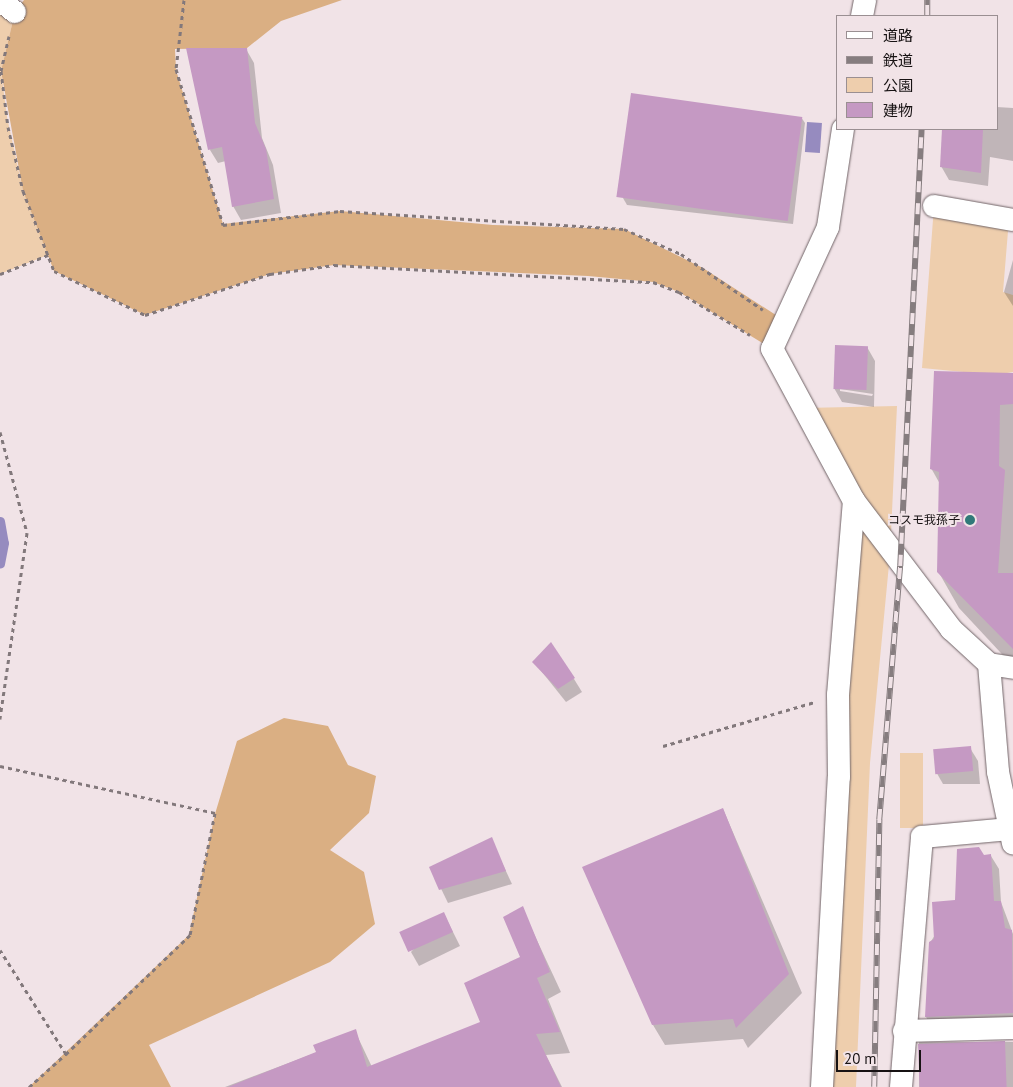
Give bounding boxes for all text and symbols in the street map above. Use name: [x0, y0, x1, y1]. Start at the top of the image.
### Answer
legend: [836, 15, 998, 130]
text: 道路: [883, 26, 913, 45]
text: 鉄道: [883, 51, 913, 70]
text: 公園: [883, 76, 913, 95]
text: 建物: [883, 101, 913, 120]
place label: コスモ我孫子: [888, 513, 960, 527]
marker: コスモ我孫子: [964, 514, 976, 526]
scale bar: [838, 1040, 923, 1072]
text: 20 m: [844, 1049, 877, 1068]

